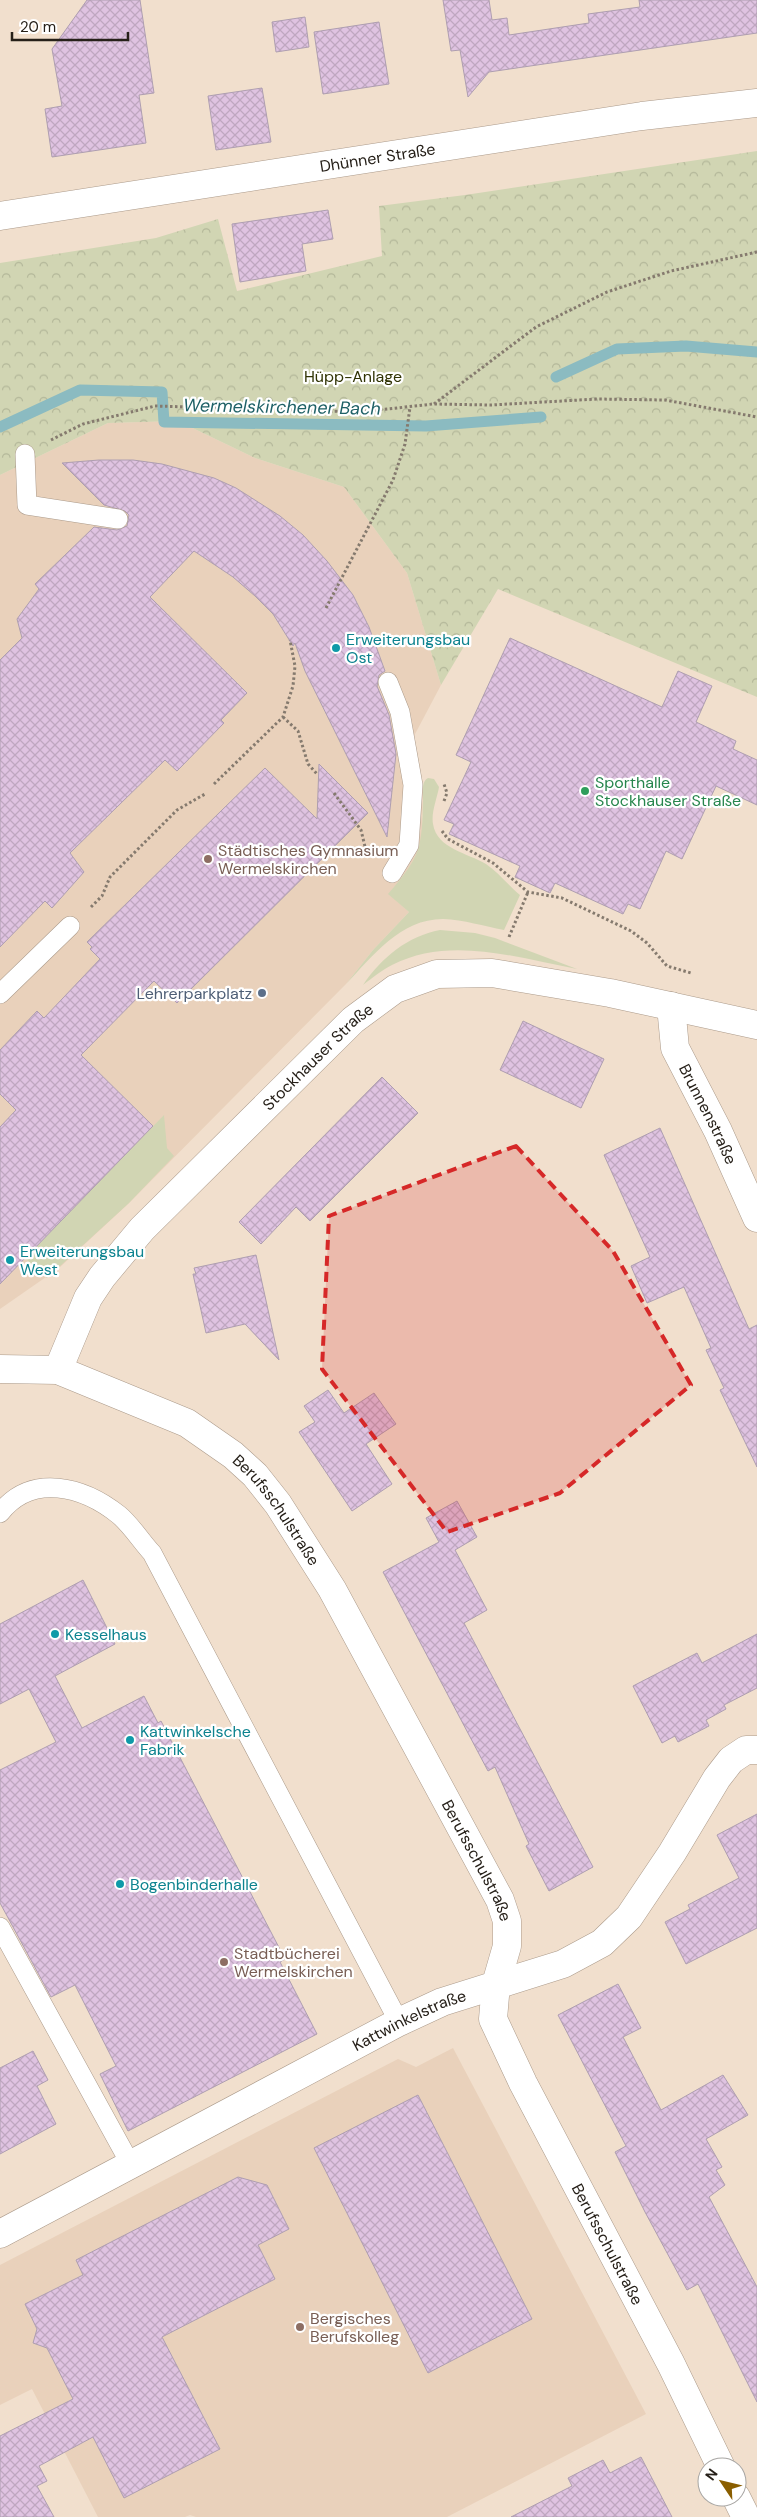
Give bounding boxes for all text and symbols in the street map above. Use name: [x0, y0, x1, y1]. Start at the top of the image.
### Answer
scale bar: [12, 10, 129, 42]
text: 20 m: [20, 17, 56, 37]
street label: Dhünner Straße: [318, 138, 437, 177]
park label: Hüpp-Anlage: [304, 366, 402, 387]
water label: Wermelskirchener Bach: [183, 393, 381, 421]
place label: Erweiterungsbau Ost: [346, 629, 470, 668]
marker: Erweiterungsbau Ost: [330, 642, 342, 654]
place label: Sporthalle Stockhauser Straße: [595, 772, 741, 811]
marker: Sporthalle Stockhauser Straße: [579, 785, 591, 797]
place label: Städtisches Gymnasium Wermelskirchen: [218, 840, 399, 879]
marker: Städtisches Gymnasium Wermelskirchen: [202, 853, 214, 865]
place label: Lehrerparkplatz: [137, 983, 252, 1004]
marker: Lehrerparkplatz: [256, 987, 268, 999]
street label: Stockhauser Straße: [258, 999, 378, 1115]
street label: Brunnenstraße: [674, 1060, 741, 1167]
place label: Erweiterungsbau West: [20, 1241, 144, 1280]
marker: Erweiterungsbau West: [4, 1254, 16, 1266]
street label: Berufsschulstraße: [228, 1450, 324, 1570]
place label: Kesselhaus: [65, 1624, 147, 1645]
marker: Kesselhaus: [49, 1628, 61, 1640]
place label: Kattwinkelsche Fabrik: [140, 1721, 251, 1760]
marker: Kattwinkelsche Fabrik: [124, 1734, 136, 1746]
street label: Berufsschulstraße: [437, 1796, 516, 1924]
place label: Bogenbinderhalle: [130, 1874, 258, 1895]
marker: Bogenbinderhalle: [114, 1878, 126, 1890]
place label: Stadtbücherei Wermelskirchen: [234, 1943, 353, 1982]
marker: Stadtbücherei Wermelskirchen: [218, 1956, 230, 1968]
street label: Kattwinkelstraße: [349, 1985, 469, 2056]
street label: Berufsschulstraße: [567, 2180, 648, 2309]
place label: Bergisches Berufskolleg: [310, 2308, 399, 2347]
marker: Bergisches Berufskolleg: [294, 2321, 306, 2333]
north arrow: [697, 2457, 747, 2507]
text: N: [701, 2465, 722, 2484]

